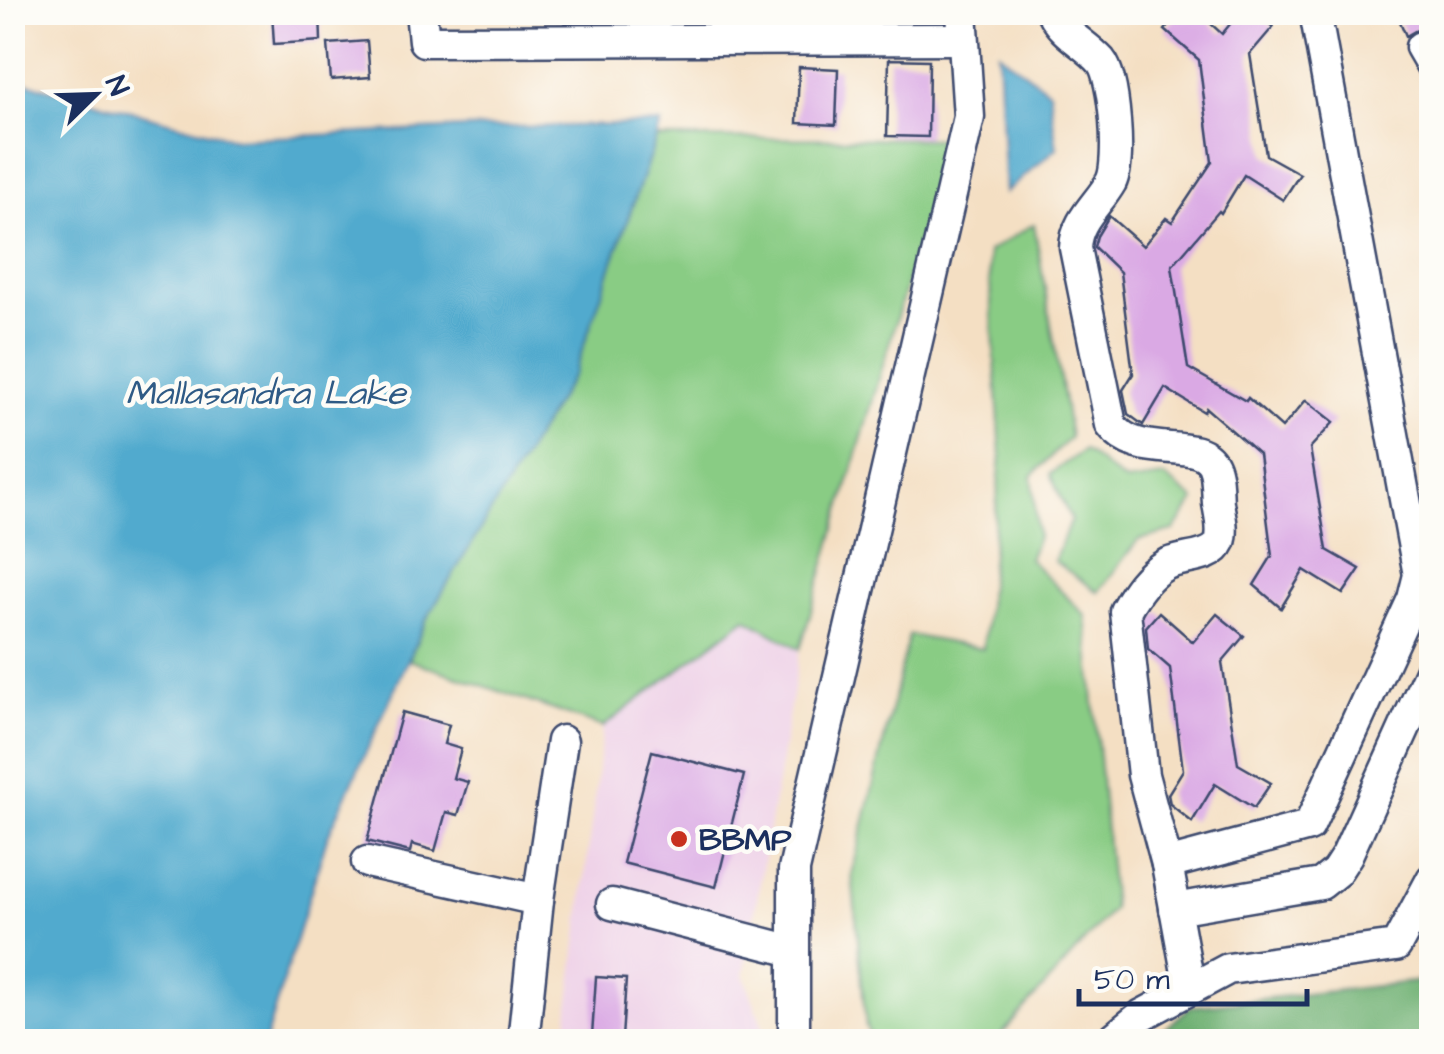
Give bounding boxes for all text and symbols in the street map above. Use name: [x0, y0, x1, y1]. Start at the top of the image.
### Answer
north arrow: [45, 45, 145, 145]
text: N: [95, 70, 138, 102]
water label: Mallasandra Lake: [126, 369, 408, 418]
place label: BBMP: [699, 818, 792, 863]
marker: BBMP: [668, 828, 690, 850]
scale bar: [1079, 944, 1306, 1006]
text: 50 m: [1094, 959, 1170, 1001]

